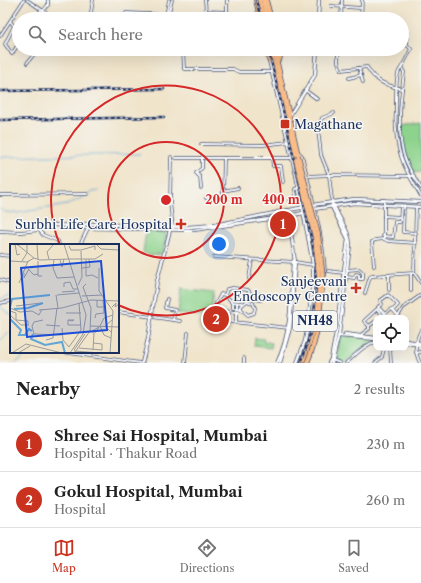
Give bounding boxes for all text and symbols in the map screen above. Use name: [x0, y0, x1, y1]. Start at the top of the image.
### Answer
search box: [12, 12, 409, 56]
icon: search: [26, 23, 48, 45]
text: Search here: [58, 25, 143, 44]
place label: Magathane: [294, 116, 363, 132]
marker: Magathane: [279, 118, 291, 130]
text: 200 m: [205, 192, 243, 207]
text: 400 m: [262, 192, 300, 207]
centre of rings: [159, 193, 173, 207]
pin: 1: [270, 209, 296, 239]
place label: Surbhi Life Care Hospital: [15, 216, 172, 232]
marker: Surbhi Life Care Hospital: [175, 218, 187, 230]
your location: [209, 234, 229, 254]
inset map: [10, 244, 119, 353]
place label: Sanjeevani Endoscopy Centre: [233, 273, 347, 304]
marker: Sanjeevani Endoscopy Centre: [350, 282, 362, 294]
pin: 2: [203, 304, 229, 334]
road number: NH48: [293, 311, 337, 331]
map controls: [373, 315, 409, 351]
button: locate: [373, 315, 409, 351]
text: Nearby: [16, 379, 80, 399]
text: 2 results: [354, 381, 405, 397]
text: Shree Sai Hospital, Mumbai: [54, 426, 268, 445]
text: 1: [26, 436, 32, 452]
text: 230 m: [367, 436, 405, 452]
text: Hospital · Thakur Road: [54, 445, 197, 461]
text: Gokul Hospital, Mumbai: [54, 482, 243, 501]
text: 2: [25, 492, 33, 508]
text: 260 m: [366, 492, 405, 508]
text: Hospital: [54, 501, 106, 517]
tab: Map: [52, 537, 76, 575]
tab: Directions: [180, 537, 234, 575]
tab: Saved: [338, 537, 369, 575]

